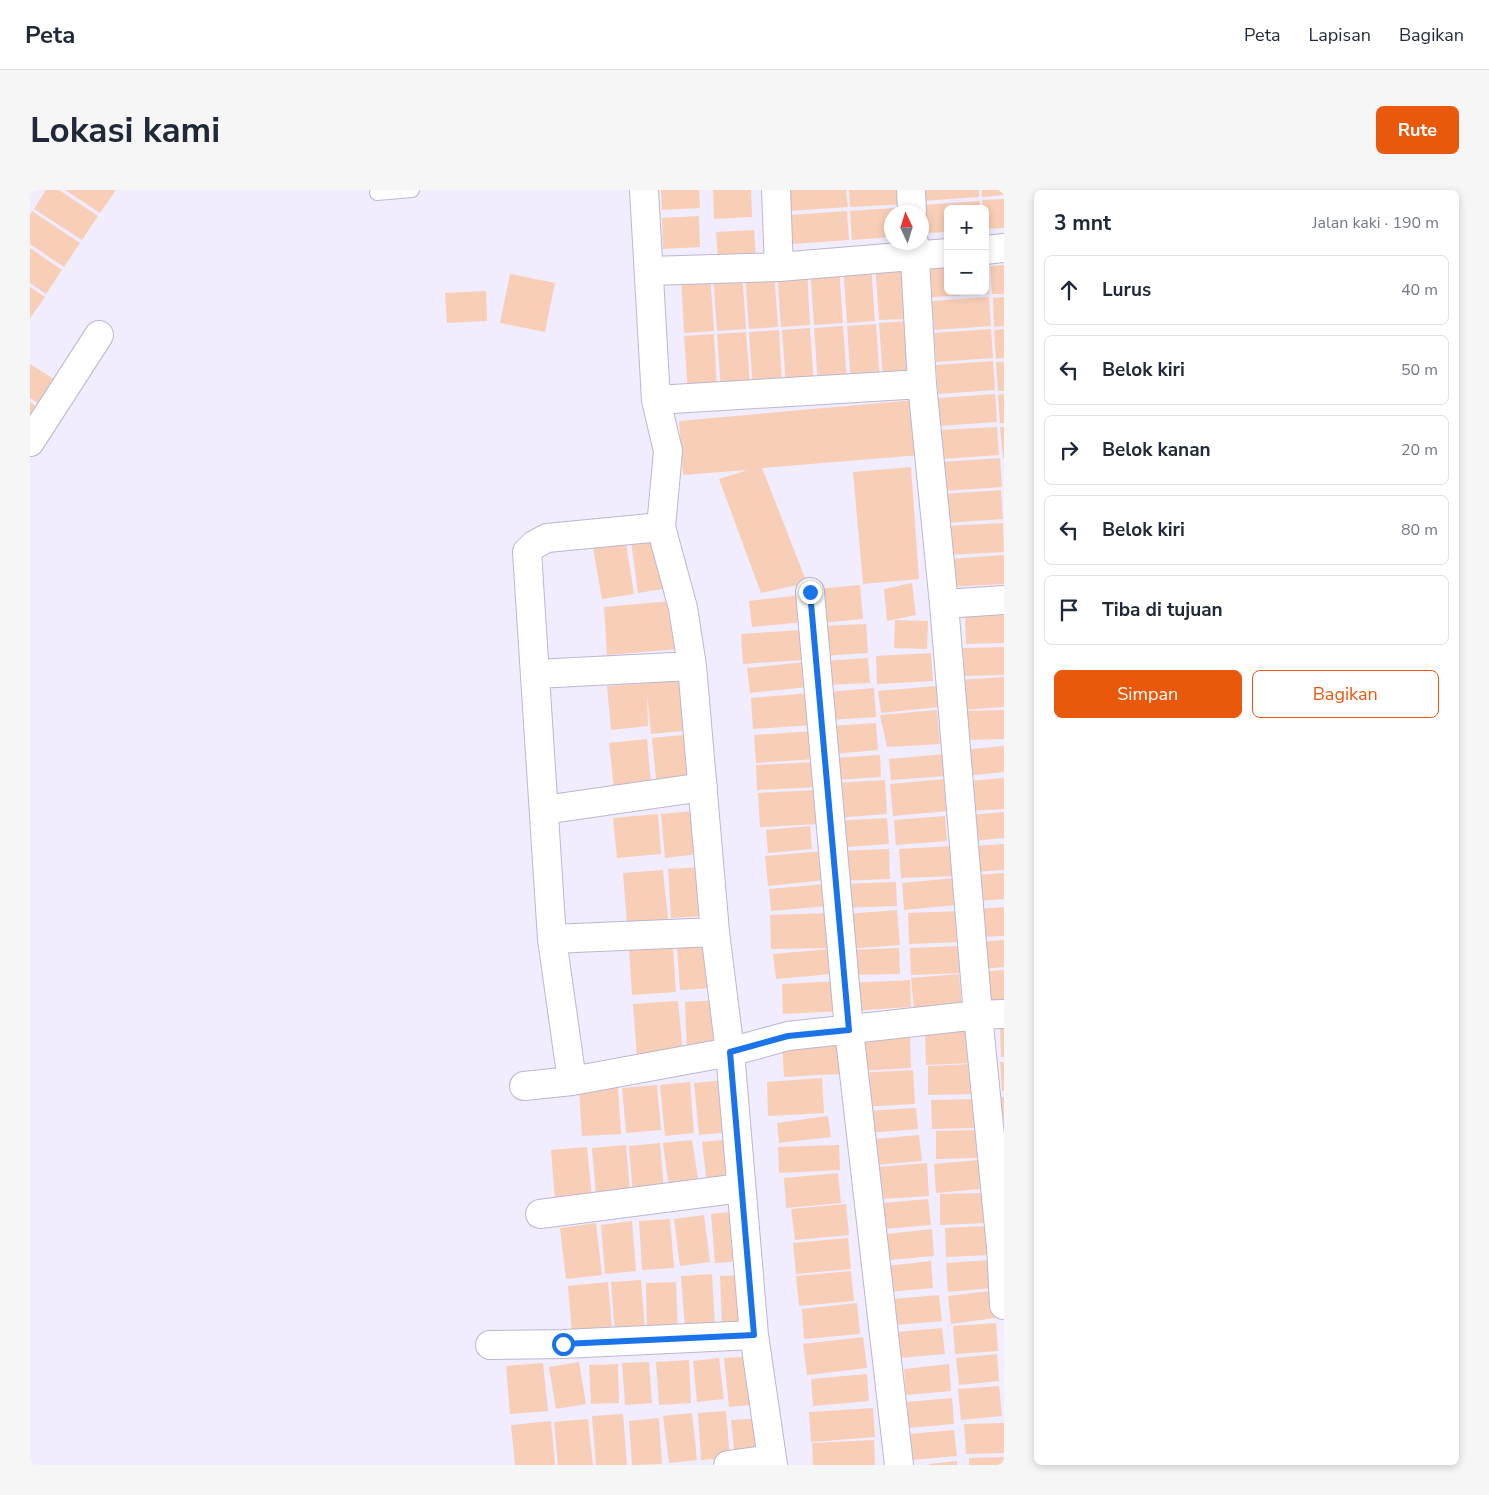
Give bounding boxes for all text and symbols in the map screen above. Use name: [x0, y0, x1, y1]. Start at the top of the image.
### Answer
text: Peta: [25, 19, 75, 51]
text: Peta: [1244, 23, 1280, 47]
text: Lapisan: [1308, 23, 1371, 47]
text: Bagikan: [1399, 23, 1464, 47]
button: Rute: [1376, 106, 1459, 154]
text: Lokasi kami: [30, 107, 220, 154]
north arrow: [884, 205, 929, 250]
map controls: [944, 205, 989, 295]
button: +: [944, 205, 989, 250]
text: 3 mnt: [1054, 209, 1111, 237]
text: Jalan kaki · 190 m: [1312, 212, 1439, 234]
button: −: [944, 250, 989, 295]
icon: ahead: [1055, 276, 1083, 304]
text: Lurus: [1102, 277, 1151, 303]
text: 40 m: [1401, 279, 1438, 301]
icon: left: [1055, 356, 1083, 384]
text: Belok kiri: [1102, 357, 1185, 383]
text: 50 m: [1401, 359, 1438, 381]
icon: right: [1055, 436, 1083, 464]
text: Belok kanan: [1102, 437, 1211, 463]
text: 20 m: [1401, 439, 1438, 461]
icon: left: [1055, 516, 1083, 544]
text: Belok kiri: [1102, 517, 1185, 543]
text: 80 m: [1401, 519, 1438, 541]
route end: [799, 581, 822, 604]
icon: arrive: [1055, 596, 1083, 624]
text: Tiba di tujuan: [1102, 597, 1223, 623]
button: Simpan: [1054, 670, 1242, 718]
button: Bagikan: [1252, 670, 1439, 718]
route start: [552, 1333, 575, 1356]

